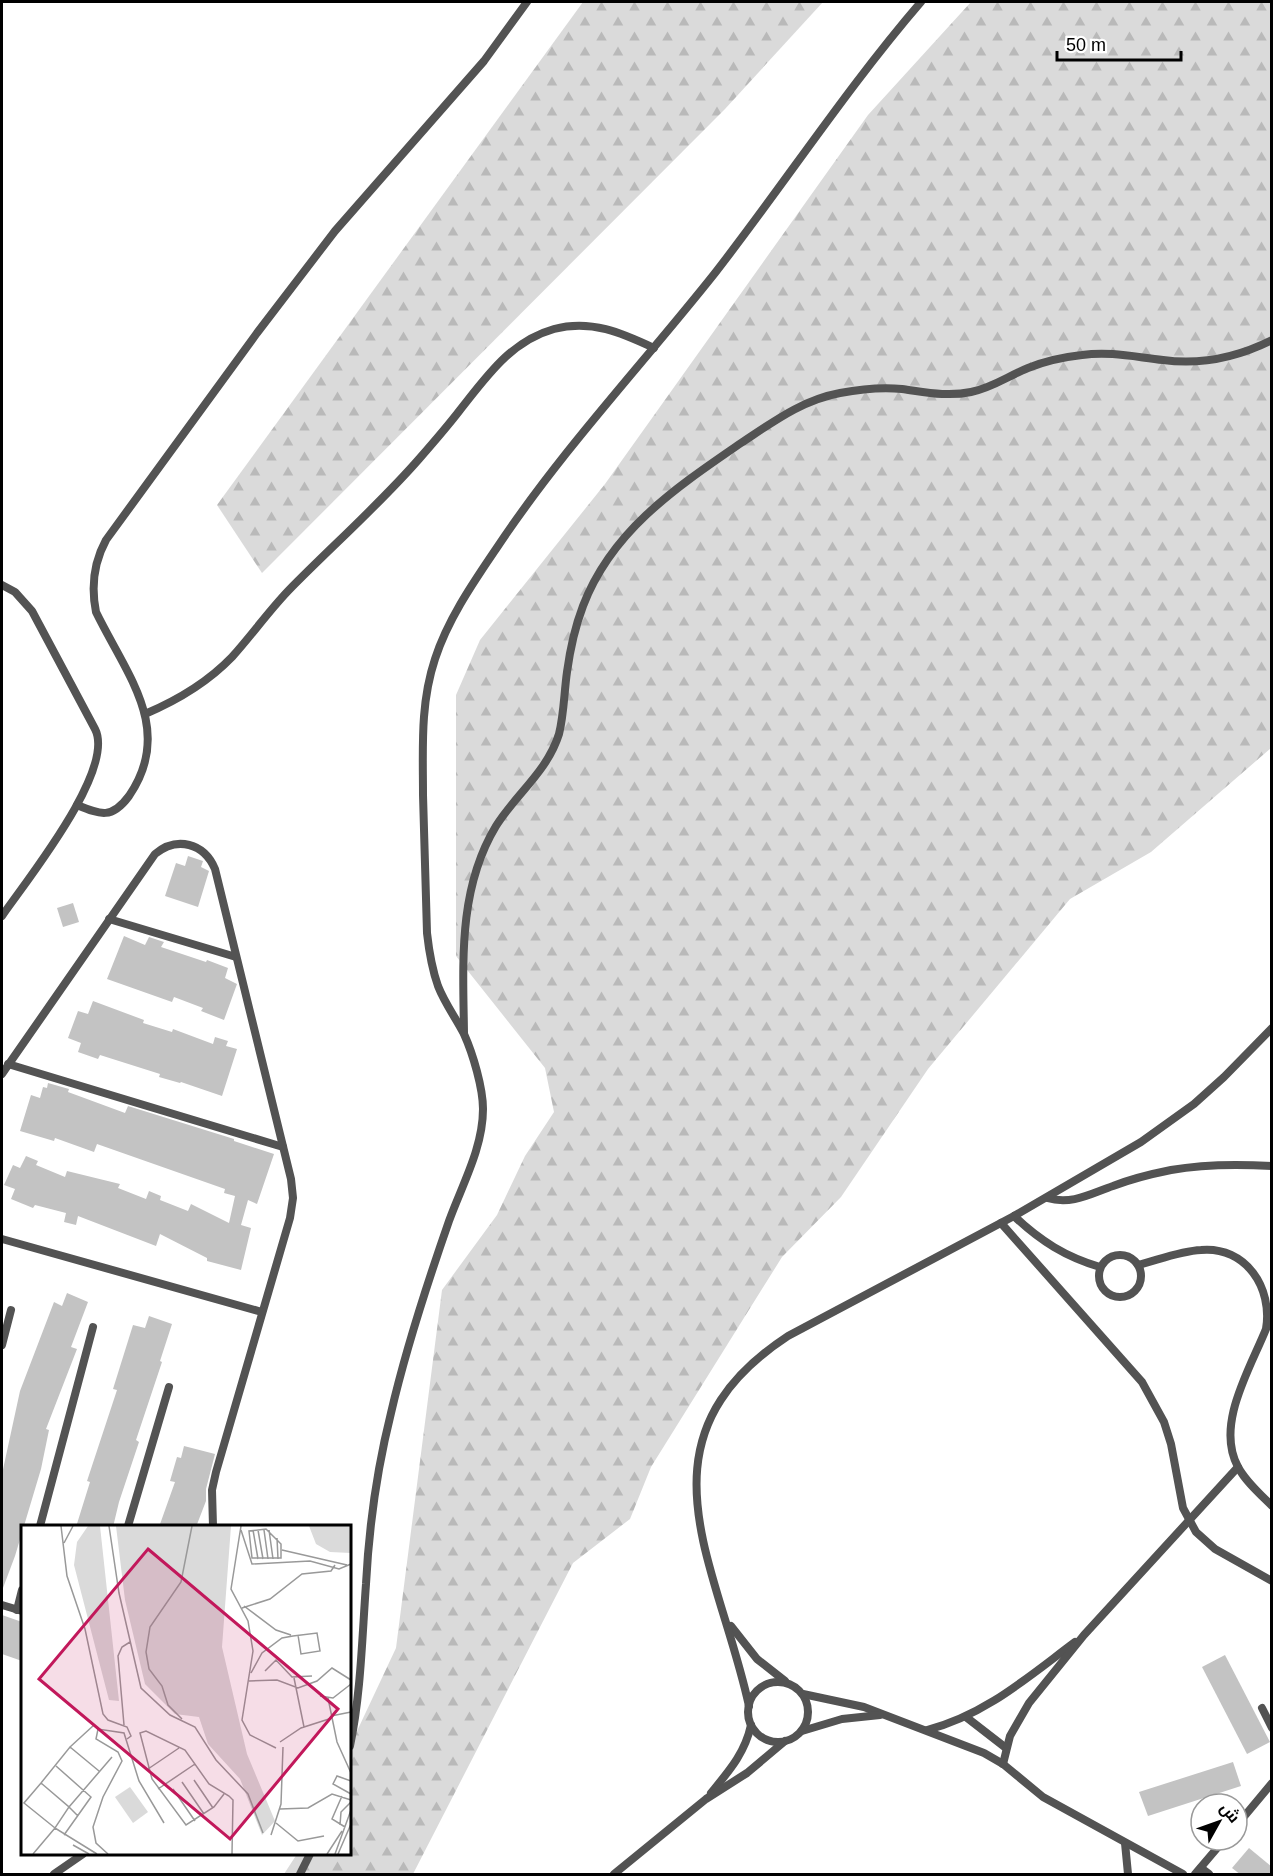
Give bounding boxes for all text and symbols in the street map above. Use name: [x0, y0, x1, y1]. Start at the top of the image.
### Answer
scale bar: [1057, 24, 1182, 62]
text: 50 m: [1066, 35, 1106, 55]
inset map: [21, 1525, 351, 1855]
north arrow: [1189, 1792, 1249, 1852]
text: ش: [1216, 1799, 1243, 1827]

